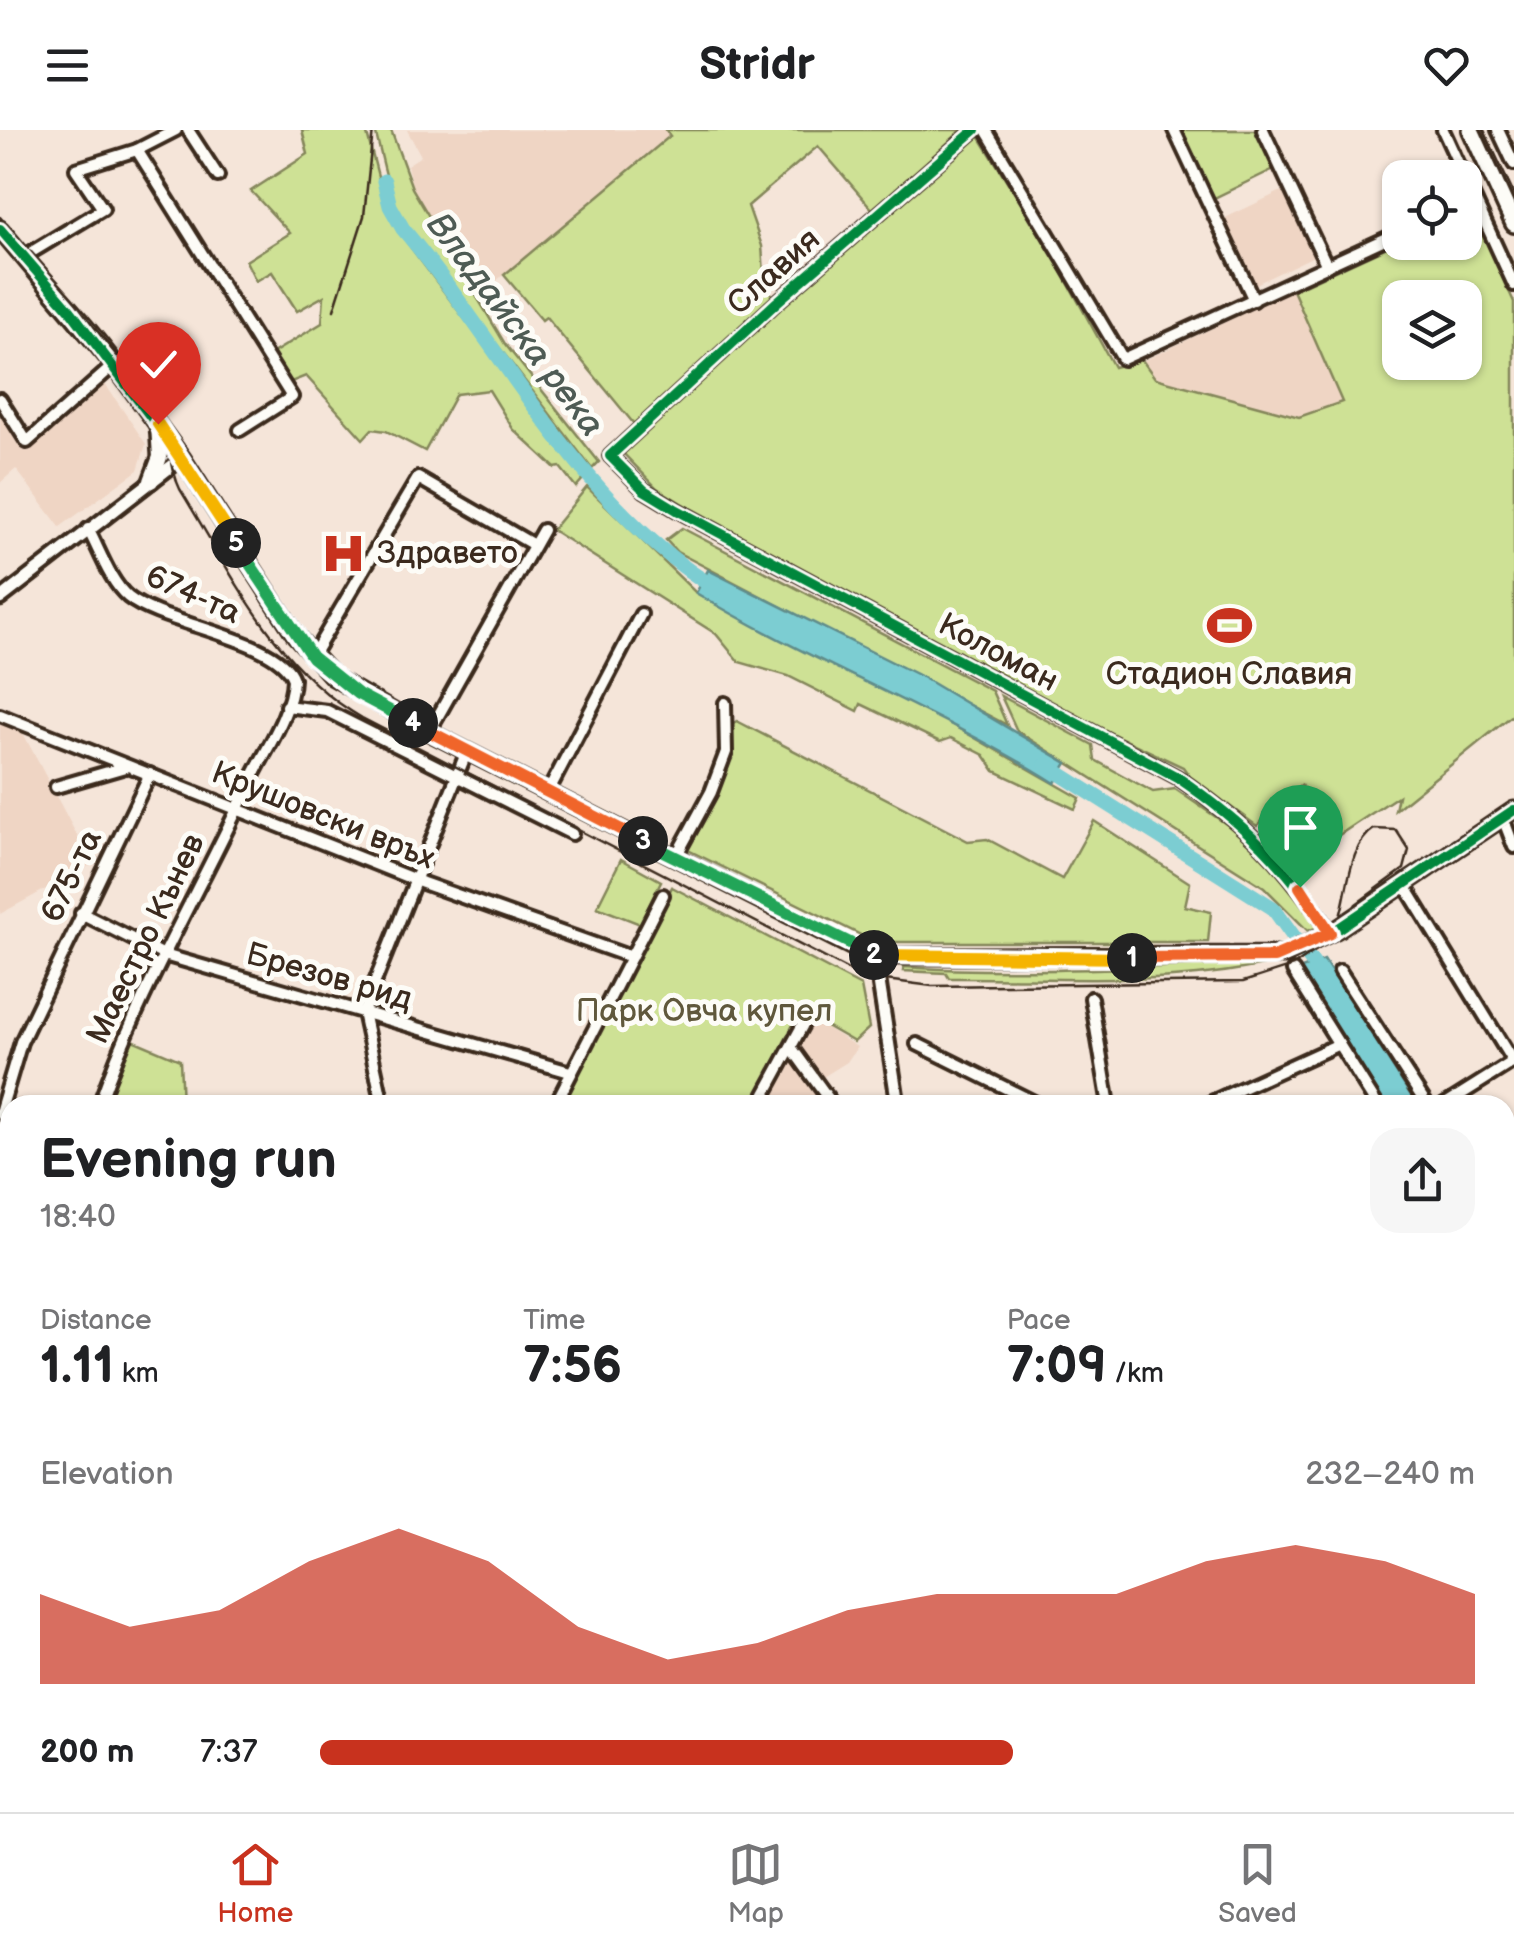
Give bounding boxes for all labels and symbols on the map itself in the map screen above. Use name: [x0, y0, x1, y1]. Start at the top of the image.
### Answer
water label: Владайска река: [417, 204, 613, 446]
street label: Славия: [720, 220, 828, 324]
pin: [116, 322, 201, 425]
pin: 5: [211, 518, 261, 568]
hospital icon: Здравето: [320, 529, 368, 577]
place label: Здравето: [377, 534, 518, 573]
street label: 674-та: [140, 557, 247, 633]
sports icon: Стадион Славия: [1205, 602, 1253, 650]
street label: Коломан: [931, 605, 1065, 701]
place label: Стадион Славия: [1106, 655, 1352, 694]
pin: 4: [388, 698, 438, 748]
street label: Крушовски връх: [206, 753, 440, 879]
pin: [1258, 785, 1343, 888]
pin: 3: [618, 816, 668, 866]
street label: 675-та: [33, 823, 111, 929]
street label: Маестро Кънев: [78, 827, 214, 1050]
pin: 2: [849, 930, 899, 980]
pin: 1: [1107, 933, 1157, 983]
street label: Брезов рид: [241, 935, 417, 1019]
park label: Парк Овча купел: [576, 992, 832, 1031]

